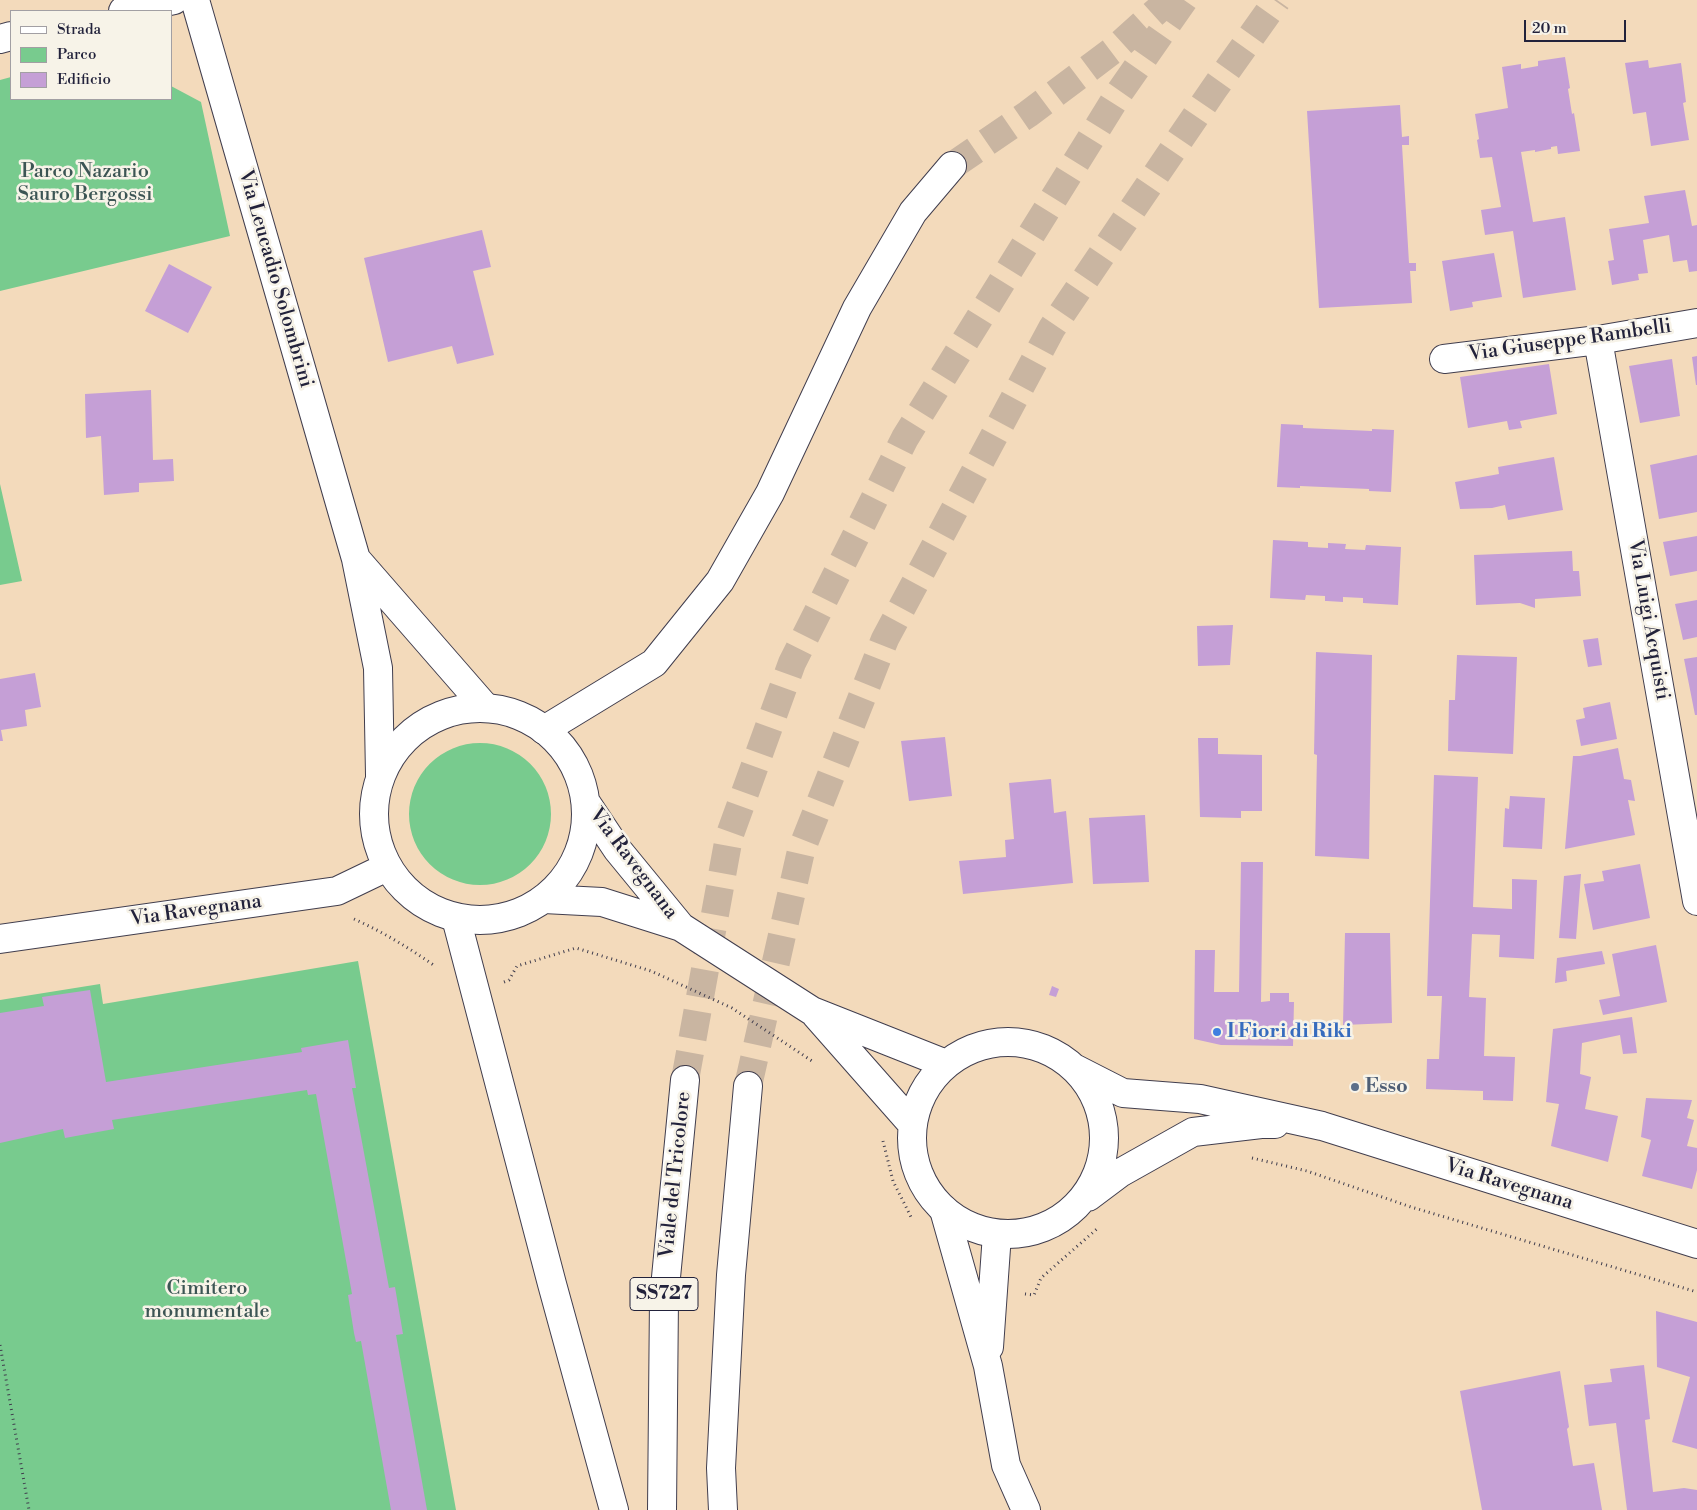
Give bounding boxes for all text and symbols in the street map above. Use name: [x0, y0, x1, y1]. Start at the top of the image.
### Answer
legend: [10, 10, 172, 100]
scale bar: [1527, 10, 1630, 42]
text: 20 m: [1532, 19, 1567, 38]
text: Strada: [57, 20, 101, 39]
text: Parco: [57, 45, 96, 64]
text: Edificio: [57, 70, 111, 89]
park label: Parco Nazario Sauro Bergossi: [17, 160, 153, 207]
street label: Via Leucadio Solombrini: [232, 167, 318, 391]
street label: Via Giuseppe Rambelli: [1467, 315, 1673, 367]
street label: Via Luigi Acquisti: [1622, 538, 1674, 702]
street label: Via Ravegnana: [584, 804, 682, 924]
street label: Via Ravegnana: [129, 890, 263, 932]
place label: I Fiori di Riki: [1227, 1020, 1352, 1044]
marker: I Fiori di Riki: [1211, 1026, 1223, 1038]
place label: Esso: [1365, 1075, 1408, 1099]
marker: Esso: [1349, 1081, 1361, 1093]
street label: Viale del Tricolore: [655, 1090, 697, 1260]
street label: Via Ravegnana: [1442, 1154, 1576, 1216]
park label: Cimitero monumentale: [144, 1277, 270, 1324]
road number: SS727: [630, 1278, 698, 1310]

